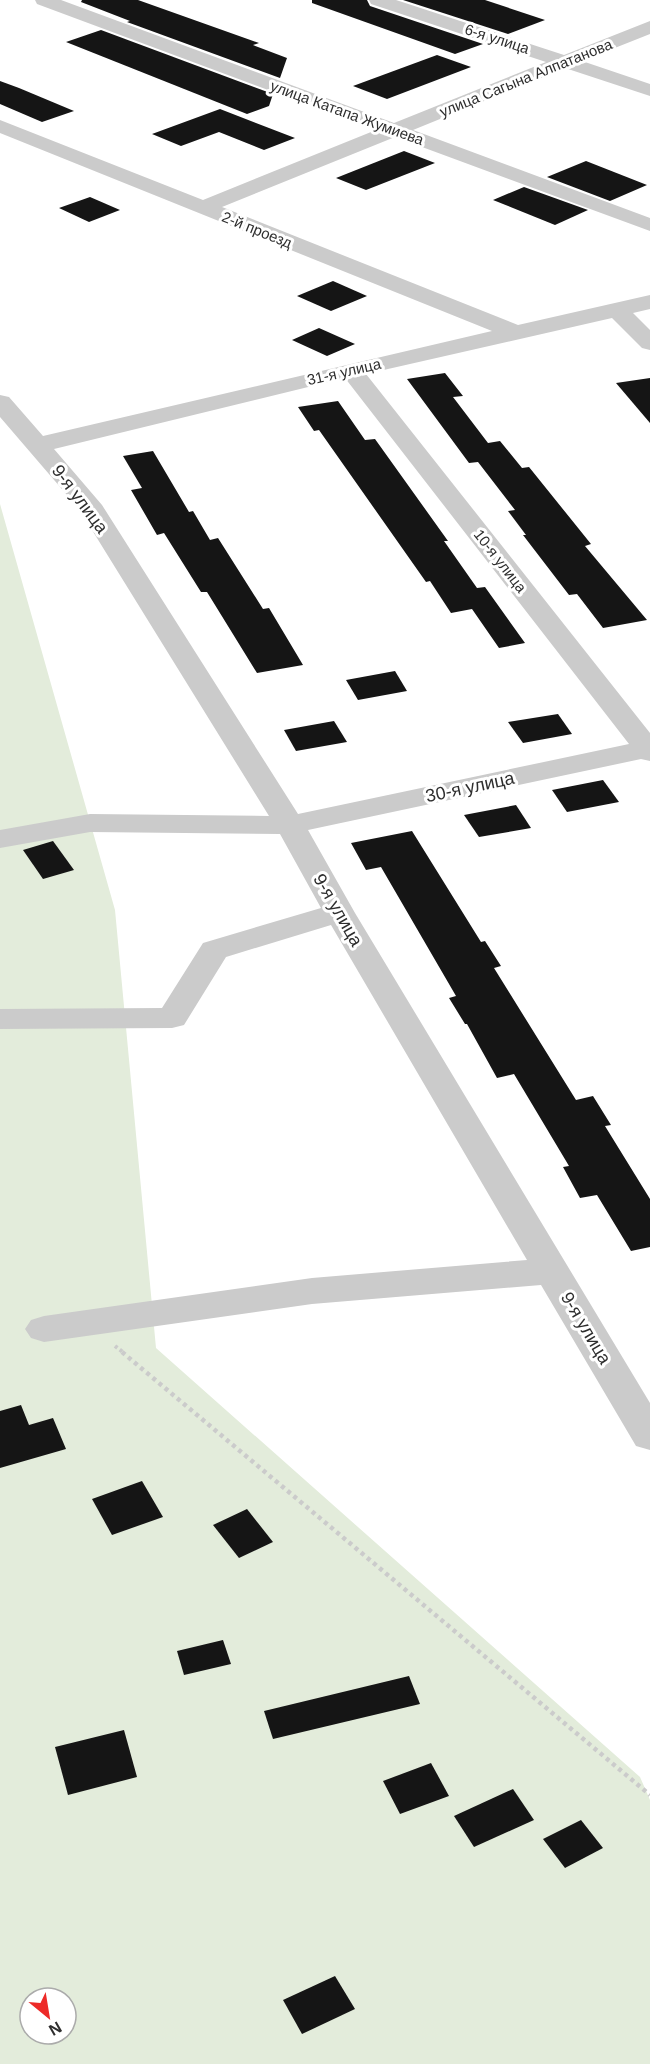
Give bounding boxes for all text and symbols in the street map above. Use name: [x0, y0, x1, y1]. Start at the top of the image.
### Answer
street label: 6-я улица: [463, 20, 532, 57]
street label: улица Сагына Алпатанова: [437, 35, 615, 120]
street label: улица Катапа Жумиева: [268, 77, 427, 148]
street label: 2-й проезд: [220, 208, 295, 251]
street label: 31-я улица: [305, 355, 383, 388]
street label: 9-я улица: [48, 461, 113, 538]
street label: 10-я улица: [471, 526, 531, 596]
street label: 30-я улица: [424, 768, 517, 806]
street label: 9-я улица: [309, 870, 367, 951]
street label: 9-я улица: [557, 1288, 616, 1368]
north arrow: [18, 1986, 78, 2046]
text: N: [46, 2018, 65, 2039]

